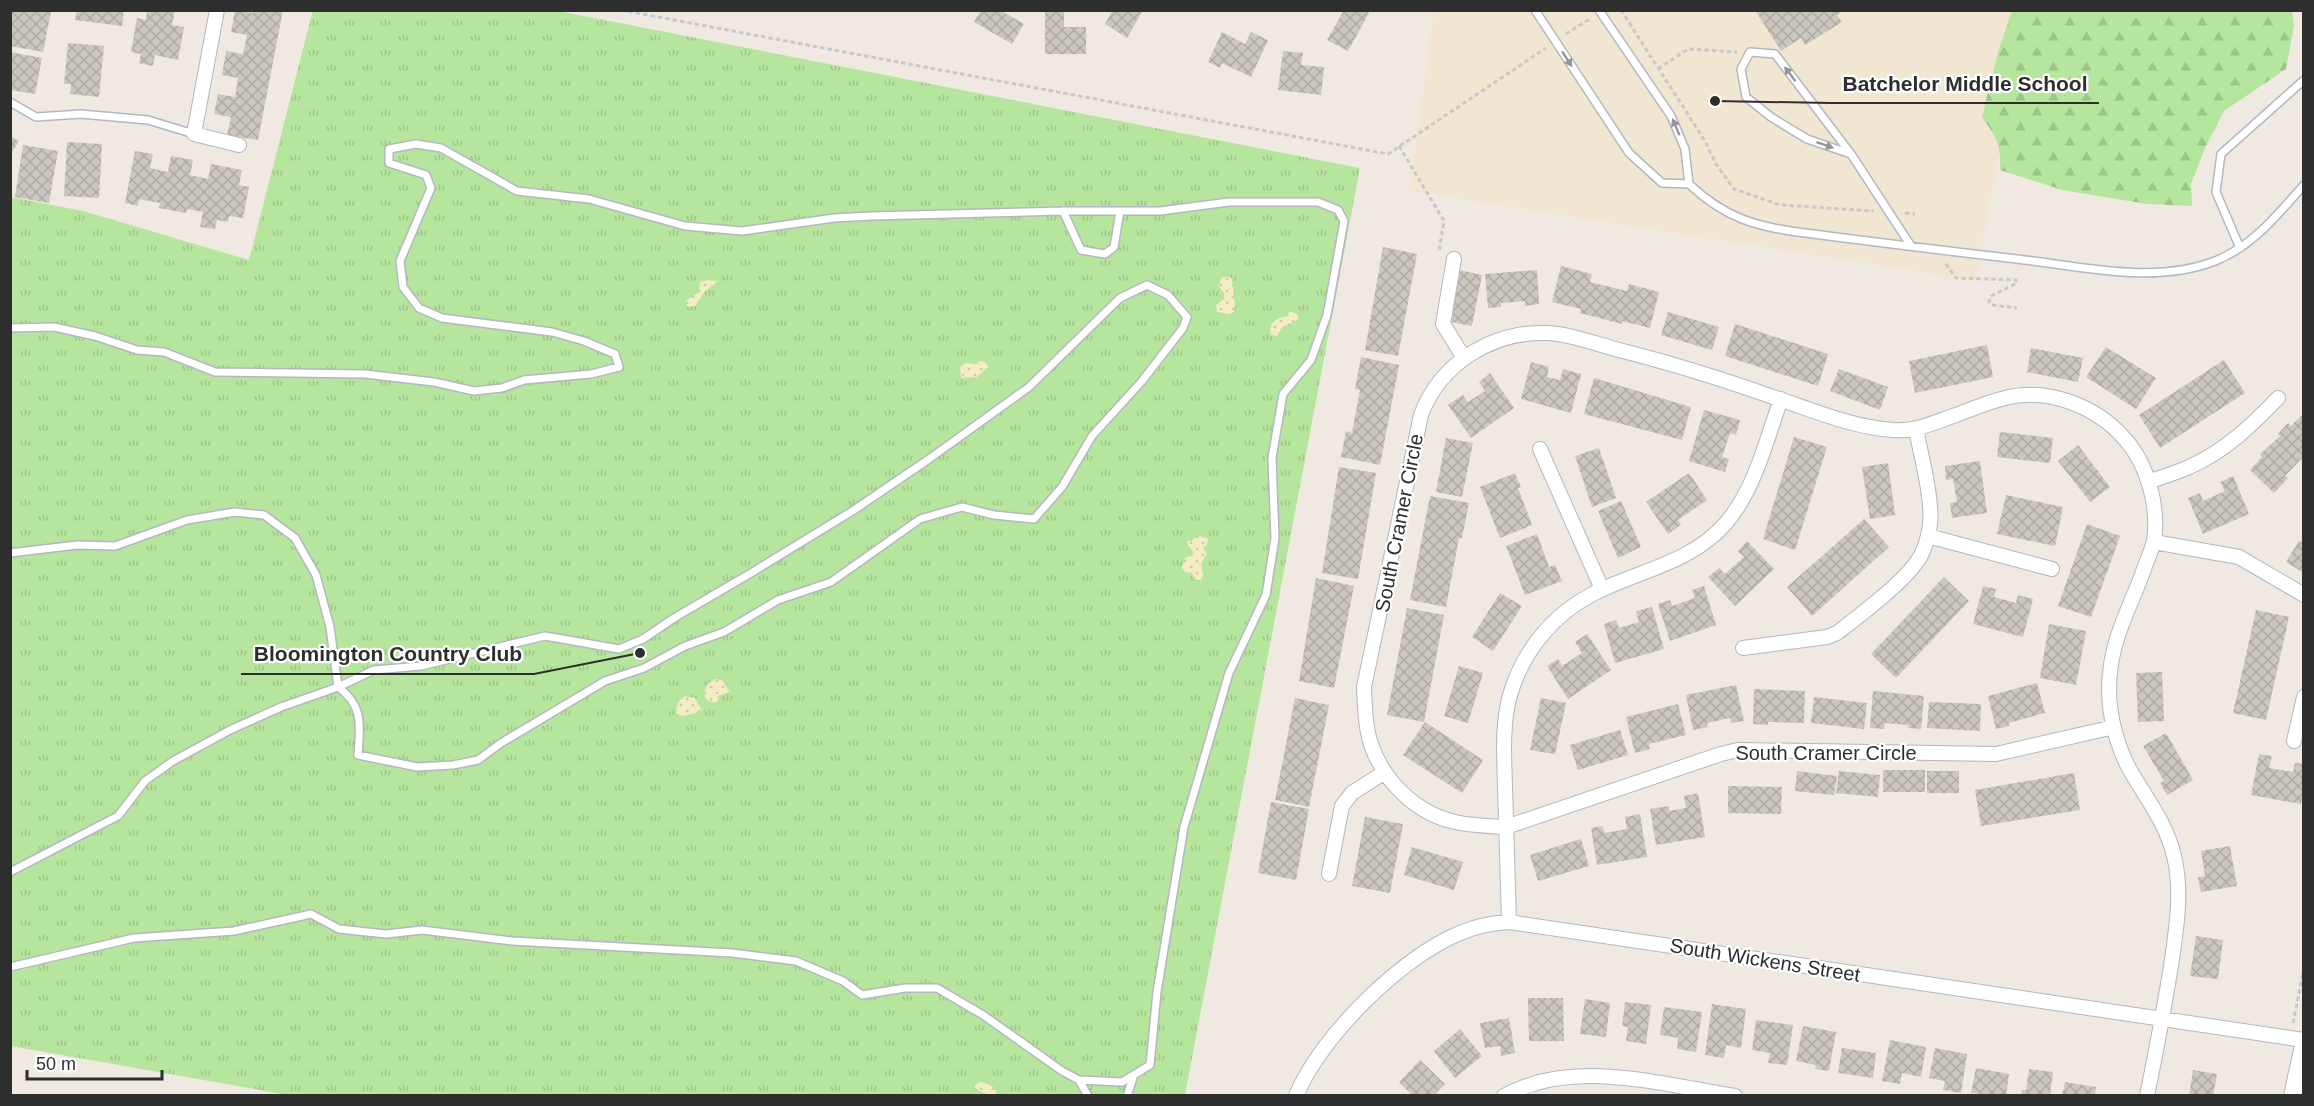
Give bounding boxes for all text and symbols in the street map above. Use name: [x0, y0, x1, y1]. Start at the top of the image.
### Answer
one-way arrow: [1561, 51, 1573, 67]
callout: Batchelor Middle School: [1830, 64, 2099, 103]
one-way arrow: [1785, 67, 1797, 82]
text: Batchelor Middle School: [1842, 72, 2088, 95]
one-way arrow: [1671, 118, 1681, 136]
one-way arrow: [1816, 141, 1834, 151]
street label: South Cramer Circle: [1371, 432, 1427, 614]
callout: Bloomington Country Club: [241, 635, 534, 674]
text: Bloomington Country Club: [254, 642, 522, 665]
street label: South Cramer Circle: [1735, 742, 1917, 764]
street label: South Wickens Street: [1668, 934, 1862, 986]
scale bar: [27, 1043, 162, 1081]
text: 50 m: [36, 1054, 76, 1074]

